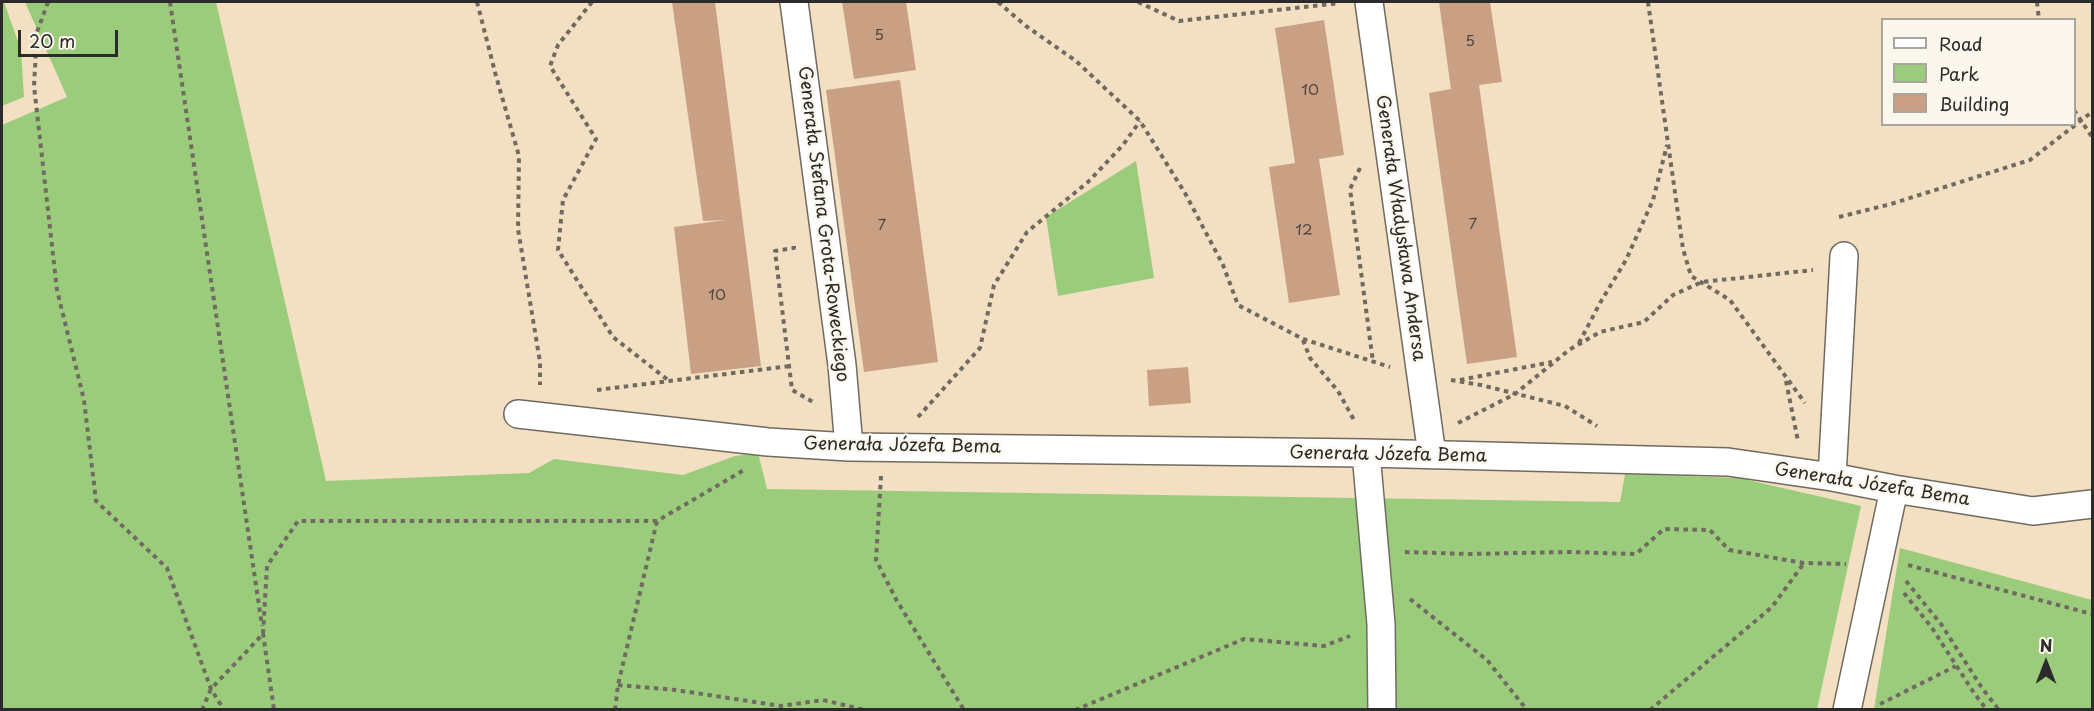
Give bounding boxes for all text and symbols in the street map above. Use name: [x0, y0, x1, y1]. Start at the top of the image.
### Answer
scale bar: [21, 18, 122, 56]
legend: [1881, 18, 2076, 126]
text: 20 m: [29, 27, 75, 54]
house number: 5: [874, 27, 884, 45]
text: Road: [1939, 30, 1983, 57]
house number: 5: [1465, 33, 1475, 51]
text: Park: [1939, 60, 1979, 87]
street label: Generała Stefana Grota-Roweckiego: [793, 65, 853, 383]
house number: 10: [1301, 82, 1319, 100]
text: Building: [1939, 90, 2009, 117]
street label: Generała Władysława Andersa: [1371, 94, 1429, 362]
house number: 7: [1469, 216, 1477, 234]
house number: 7: [878, 217, 886, 235]
house number: 12: [1295, 222, 1313, 240]
house number: 10: [708, 287, 726, 305]
street label: Generała Józefa Bema: [803, 433, 1001, 459]
street label: Generała Józefa Bema: [1289, 442, 1487, 468]
street label: Generała Józefa Bema: [1773, 459, 1971, 511]
north arrow: [2016, 633, 2076, 693]
text: N: [2040, 633, 2052, 657]

